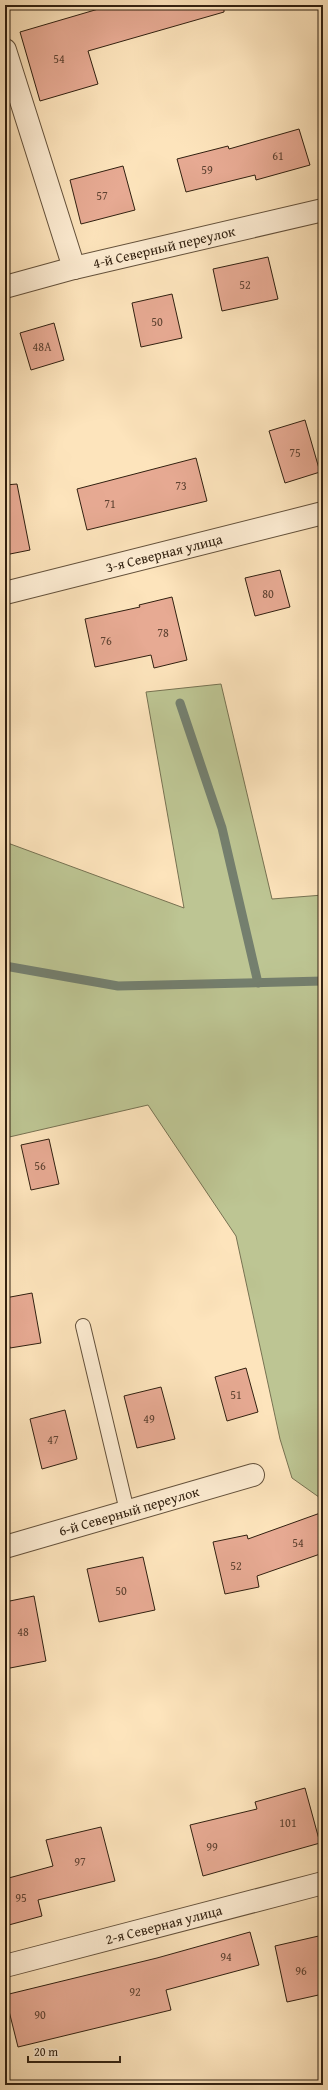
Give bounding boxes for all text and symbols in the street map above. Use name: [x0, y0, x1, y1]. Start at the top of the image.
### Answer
house number: 54: [53, 50, 65, 67]
house number: 61: [272, 147, 284, 164]
house number: 59: [201, 161, 213, 178]
house number: 57: [96, 187, 108, 204]
street label: 4-й Северный переулок: [91, 221, 238, 273]
house number: 52: [239, 276, 251, 293]
house number: 50: [151, 313, 163, 330]
house number: 48А: [33, 338, 52, 355]
house number: 75: [289, 444, 301, 461]
house number: 73: [175, 477, 187, 494]
house number: 71: [104, 495, 116, 512]
street label: 3-я Северная улица: [104, 529, 225, 577]
house number: 80: [262, 585, 274, 602]
house number: 78: [157, 624, 169, 641]
house number: 76: [100, 632, 112, 649]
house number: 56: [34, 1157, 46, 1174]
house number: 51: [230, 1386, 242, 1403]
house number: 49: [143, 1410, 155, 1427]
house number: 47: [47, 1431, 59, 1448]
street label: 6-й Северный переулок: [56, 1481, 202, 1541]
house number: 54: [292, 1534, 304, 1551]
house number: 52: [230, 1557, 242, 1574]
house number: 50: [115, 1582, 127, 1599]
house number: 48: [17, 1623, 29, 1640]
house number: 101: [279, 1814, 297, 1831]
house number: 99: [206, 1838, 218, 1855]
house number: 97: [74, 1853, 86, 1870]
house number: 95: [15, 1889, 27, 1906]
street label: 2-я Северная улица: [103, 1900, 224, 1949]
house number: 94: [220, 1948, 232, 1965]
house number: 96: [295, 1962, 307, 1979]
house number: 92: [129, 1983, 141, 2000]
house number: 90: [34, 2006, 46, 2023]
scale bar: [28, 2038, 120, 2064]
text: 20 m: [34, 2043, 58, 2060]

